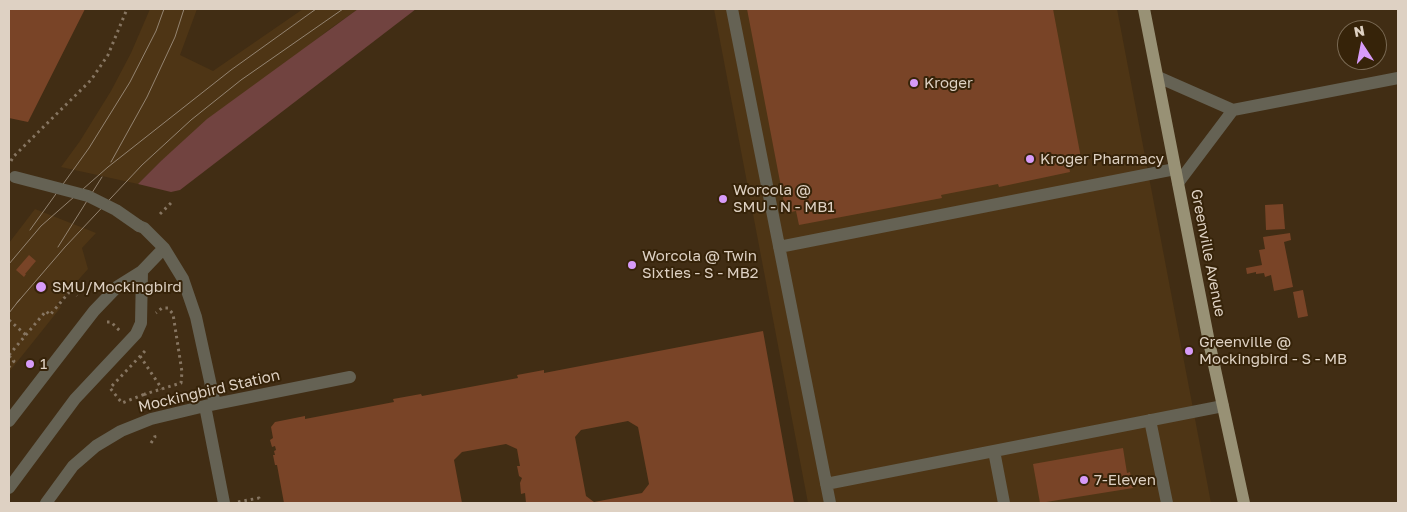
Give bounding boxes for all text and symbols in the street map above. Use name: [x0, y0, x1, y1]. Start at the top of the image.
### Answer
north arrow: [1337, 20, 1387, 70]
text: N: [1352, 21, 1366, 40]
place label: Kroger: [924, 74, 973, 92]
marker: Kroger: [908, 77, 920, 89]
place label: Kroger Pharmacy: [1040, 150, 1164, 168]
marker: Kroger Pharmacy: [1024, 153, 1036, 165]
place label: Worcola @ SMU - N - MB1: [733, 181, 834, 216]
street label: Greenville Avenue: [1187, 188, 1229, 318]
marker: Worcola @ SMU - N - MB1: [717, 193, 729, 205]
place label: Worcola @ Twin Sixties - S - MB2: [642, 247, 758, 282]
marker: Worcola @ Twin Sixties - S - MB2: [626, 259, 638, 271]
place label: SMU/Mockingbird: [52, 278, 182, 296]
marker: SMU/Mockingbird: [34, 280, 48, 294]
place label: Greenville @ Mockingbird - S - MB: [1199, 333, 1347, 368]
marker: Greenville @ Mockingbird - S - MB: [1183, 345, 1195, 357]
place label: 1: [40, 355, 47, 373]
marker: 1: [24, 358, 36, 370]
street label: Mockingbird Station: [136, 366, 282, 416]
place label: 7-Eleven: [1094, 471, 1156, 489]
marker: 7-Eleven: [1078, 474, 1090, 486]

